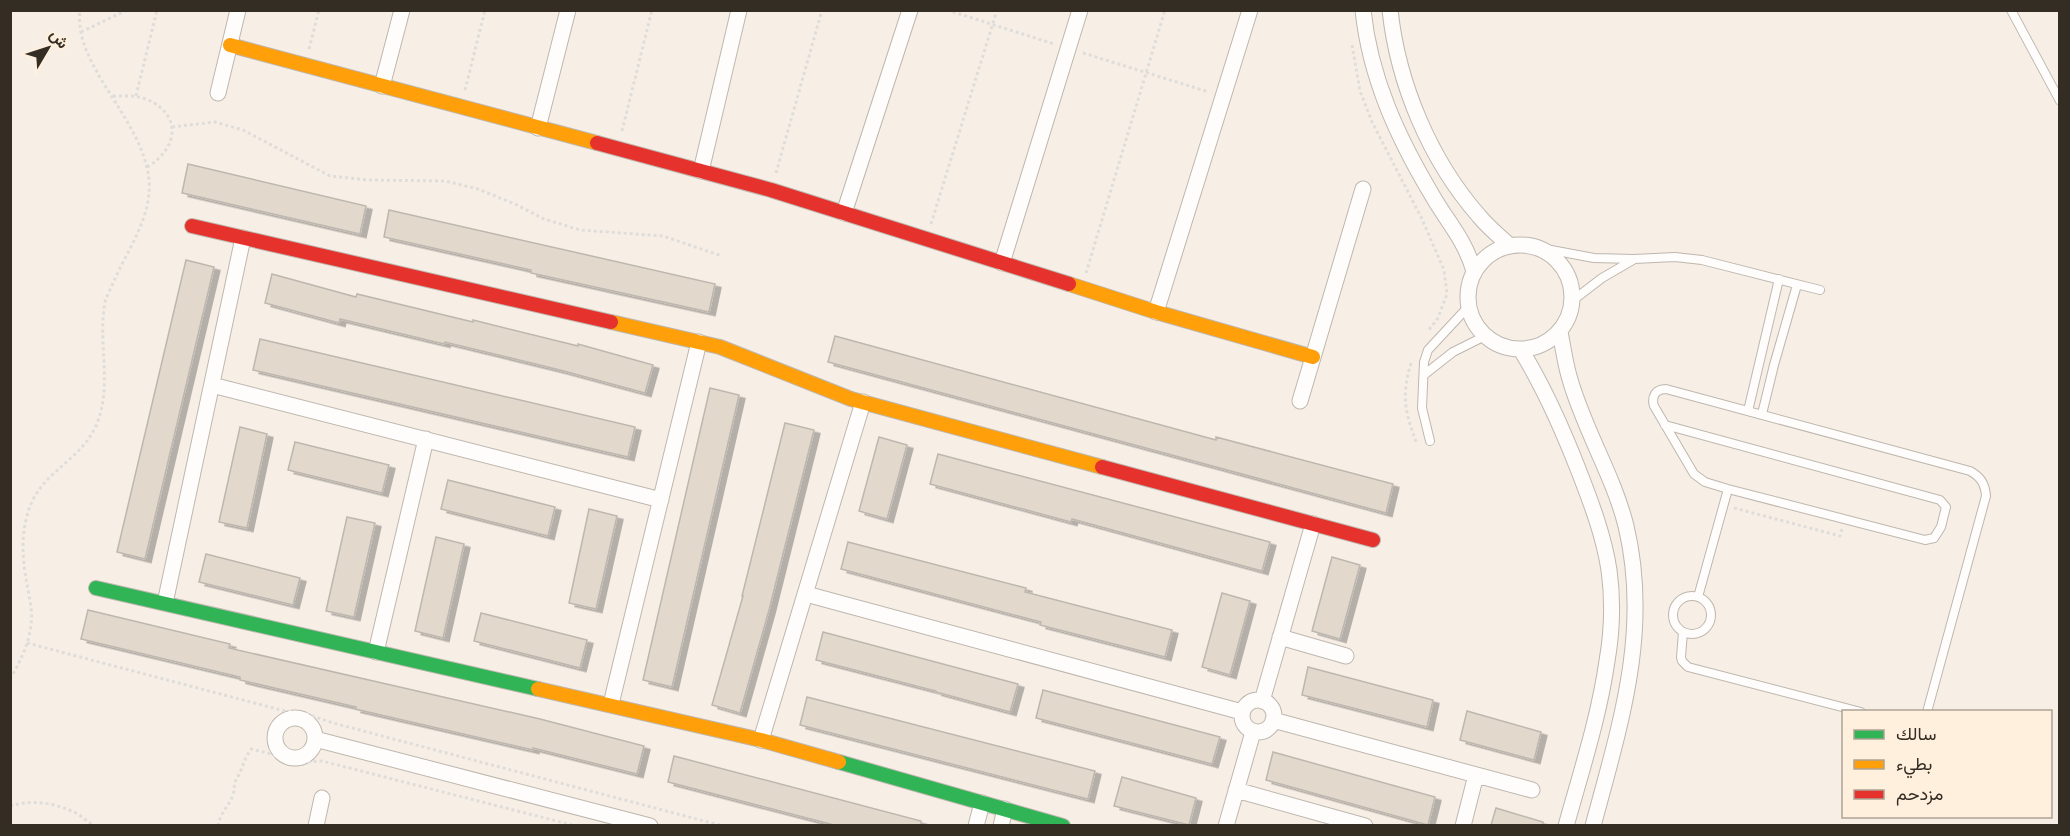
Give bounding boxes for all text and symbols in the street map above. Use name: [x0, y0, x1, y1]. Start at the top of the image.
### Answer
north arrow: [18, 18, 78, 78]
text: ش: [46, 25, 73, 52]
legend: [1842, 710, 2052, 818]
text: سالك: [1896, 723, 1936, 745]
text: بطيء: [1896, 753, 1932, 779]
text: مزدحم: [1896, 783, 1943, 806]

